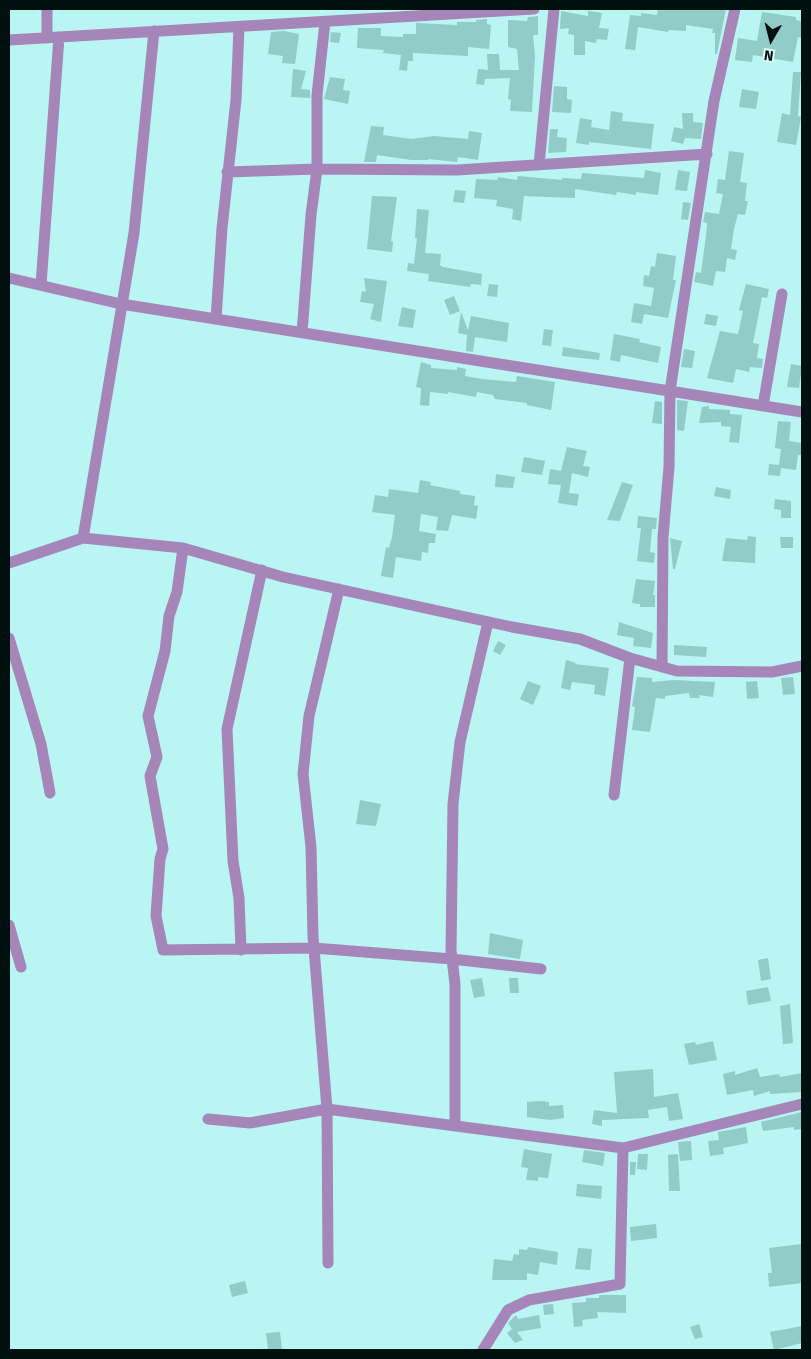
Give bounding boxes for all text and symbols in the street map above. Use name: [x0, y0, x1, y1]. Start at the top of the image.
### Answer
north arrow: [746, 15, 796, 65]
text: N: [763, 46, 775, 64]

